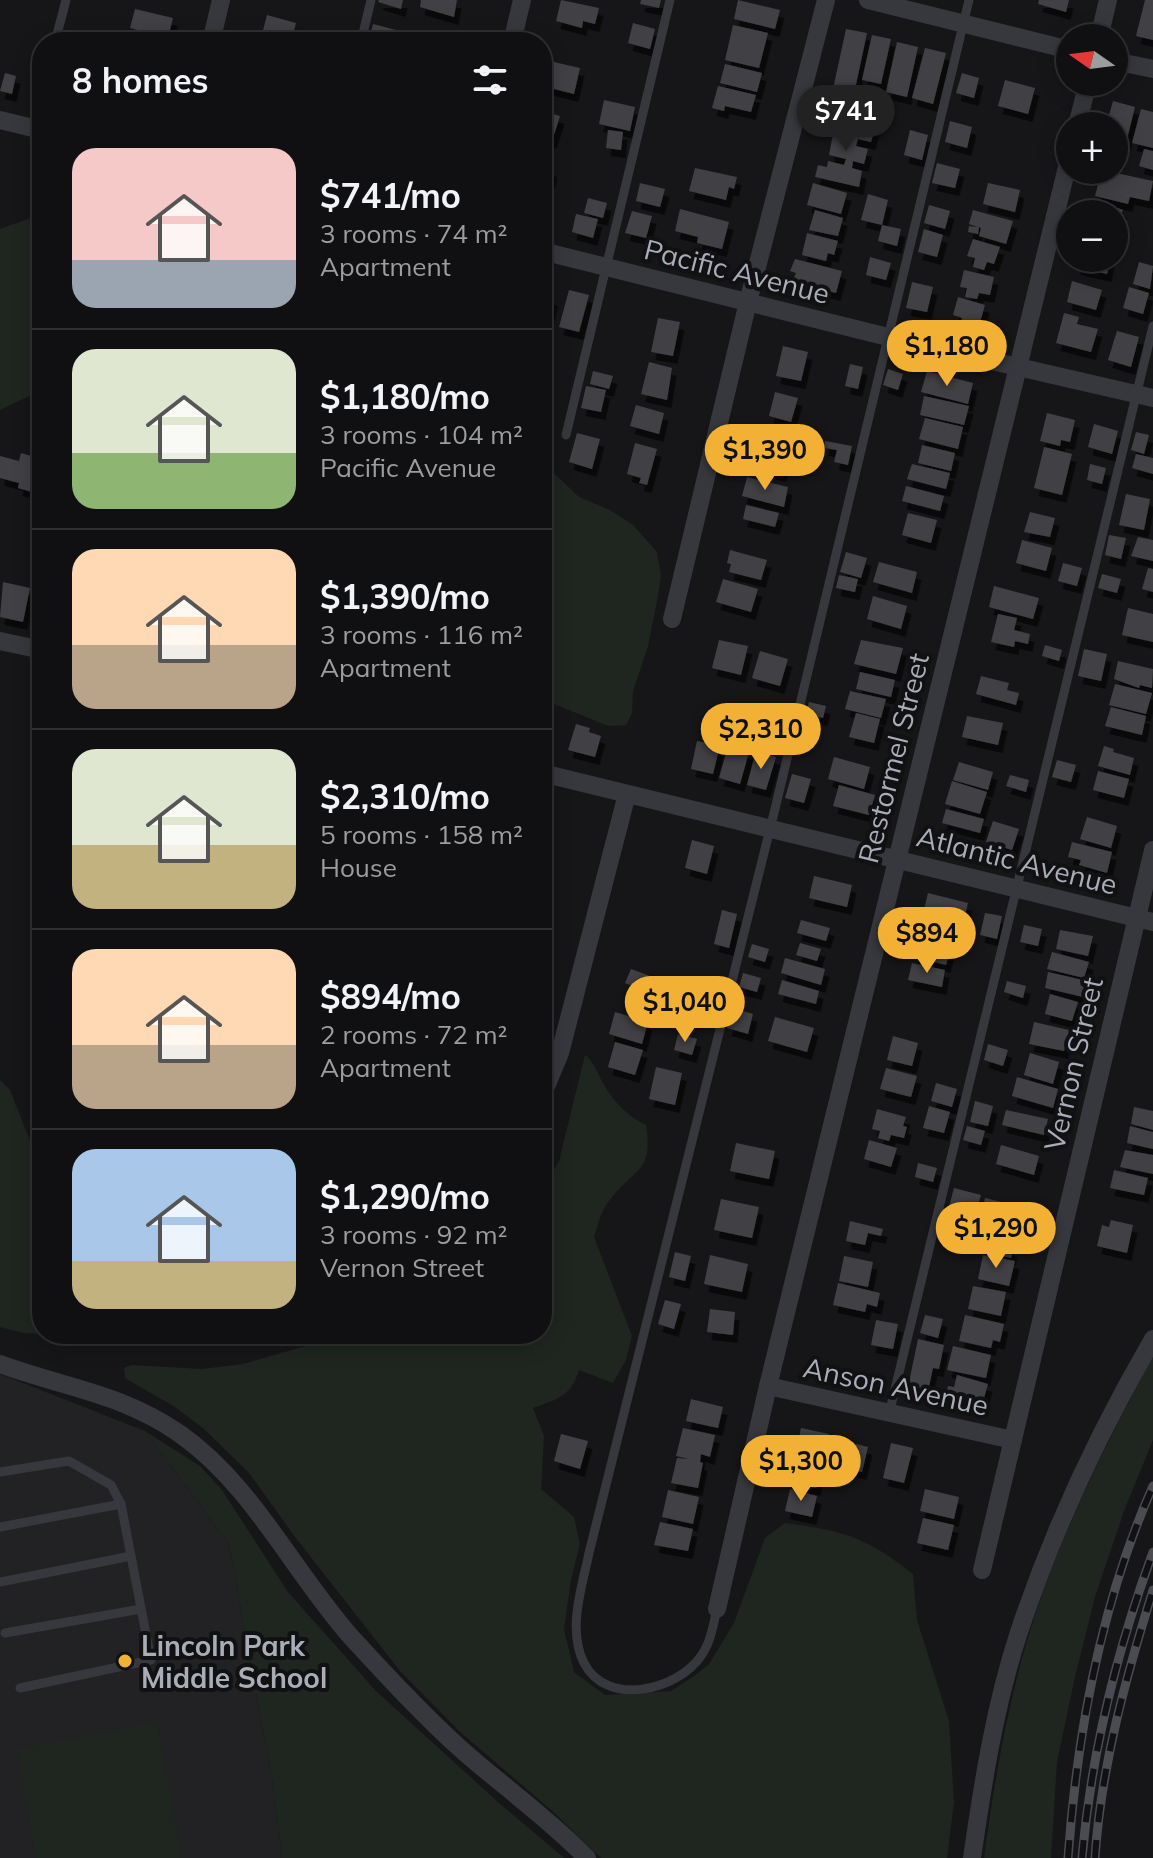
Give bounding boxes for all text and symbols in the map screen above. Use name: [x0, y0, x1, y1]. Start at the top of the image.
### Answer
north arrow: [1056, 24, 1128, 96]
map controls: [1056, 24, 1128, 272]
icon: filters: [468, 58, 512, 102]
text: 8 homes: [72, 59, 209, 102]
pin: $741: [799, 85, 893, 153]
text: $741: [815, 94, 877, 127]
button: +: [1056, 112, 1128, 184]
text: $741/mo: [320, 174, 461, 217]
icon: home: [136, 180, 232, 276]
button: −: [1056, 200, 1128, 272]
text: 3 rooms · 74 m²: [320, 217, 507, 250]
street label: Pacific Avenue: [641, 231, 833, 311]
text: Apartment: [320, 250, 451, 283]
pin: $1,180: [882, 320, 1012, 388]
text: $1,180: [905, 329, 989, 362]
text: $1,180/mo: [320, 375, 490, 418]
icon: home: [136, 381, 232, 477]
text: 3 rooms · 104 m²: [320, 418, 523, 451]
pin: $1,390: [700, 424, 830, 492]
text: $1,390: [723, 433, 807, 466]
text: Pacific Avenue: [320, 451, 496, 484]
text: $1,390/mo: [320, 575, 490, 618]
icon: home: [136, 581, 232, 677]
text: 3 rooms · 116 m²: [320, 618, 523, 651]
street label: Restormel Street: [850, 649, 936, 867]
text: Apartment: [320, 651, 451, 684]
pin: $2,310: [696, 703, 826, 771]
text: $2,310: [719, 712, 803, 745]
text: $2,310/mo: [320, 775, 490, 818]
icon: home: [136, 781, 232, 877]
text: 5 rooms · 158 m²: [320, 818, 523, 851]
street label: Atlantic Avenue: [913, 818, 1121, 902]
text: House: [320, 851, 397, 884]
pin: $894: [880, 907, 974, 975]
text: $894: [896, 916, 958, 949]
street label: Vernon Street: [1036, 974, 1110, 1154]
text: $894/mo: [320, 975, 461, 1018]
pin: $1,040: [620, 976, 750, 1044]
icon: home: [136, 981, 232, 1077]
text: $1,040: [643, 985, 727, 1018]
text: 2 rooms · 72 m²: [320, 1018, 507, 1051]
text: Apartment: [320, 1051, 451, 1084]
text: $1,290/mo: [320, 1175, 490, 1218]
icon: home: [136, 1181, 232, 1277]
pin: $1,290: [931, 1202, 1061, 1270]
text: $1,290: [954, 1211, 1038, 1244]
text: 3 rooms · 92 m²: [320, 1218, 507, 1251]
text: Vernon Street: [320, 1251, 484, 1284]
street label: Anson Avenue: [800, 1349, 992, 1423]
pin: $1,300: [736, 1435, 866, 1503]
text: $1,300: [759, 1444, 843, 1477]
place label: Lincoln Park Middle School: [141, 1628, 327, 1695]
marker: Lincoln Park Middle School: [116, 1652, 134, 1670]

